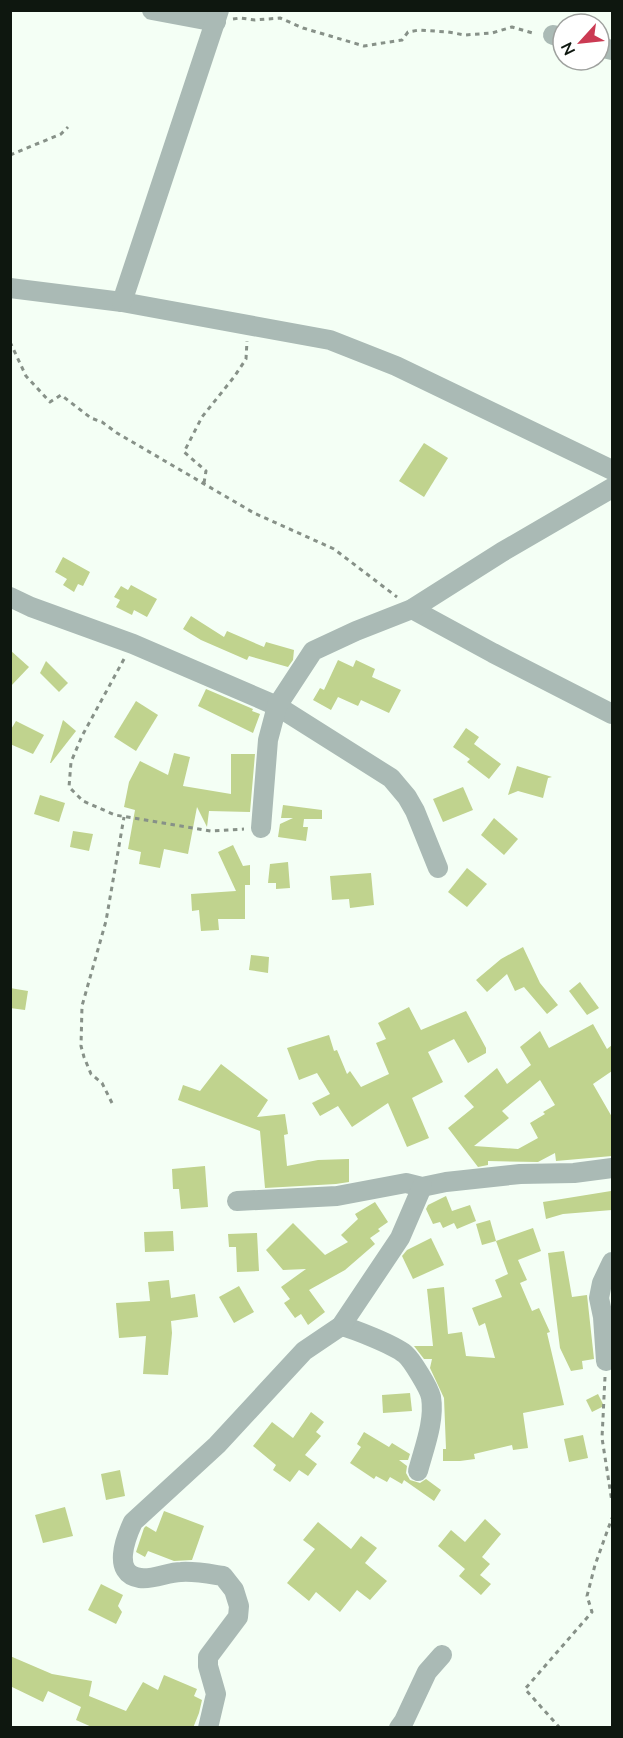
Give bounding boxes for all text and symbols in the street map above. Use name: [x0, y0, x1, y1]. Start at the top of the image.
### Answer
north arrow: [551, 12, 611, 72]
text: N: [556, 38, 581, 59]

